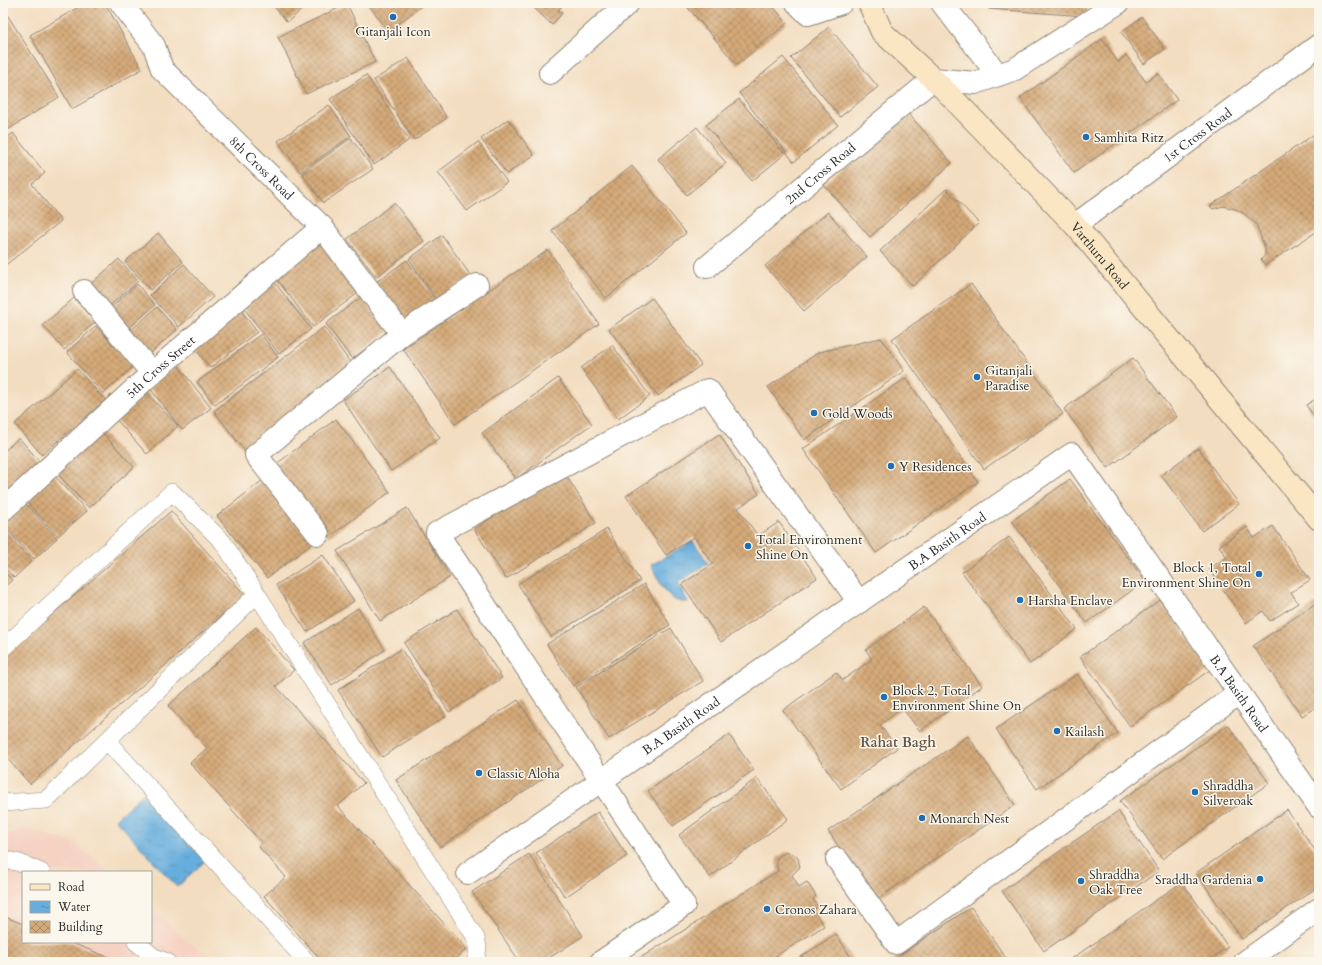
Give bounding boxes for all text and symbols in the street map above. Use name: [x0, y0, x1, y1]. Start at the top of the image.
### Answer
marker: Gitanjali Icon: [388, 12, 398, 22]
place label: Gitanjali Icon: [355, 23, 431, 41]
street label: 1st Cross Road: [1160, 104, 1236, 167]
place label: Samhita Ritz: [1094, 129, 1164, 147]
street label: 8th Cross Road: [225, 132, 297, 204]
marker: Samhita Ritz: [1081, 132, 1091, 142]
street label: 2nd Cross Road: [781, 139, 860, 209]
street label: Varthuru Road: [1066, 218, 1133, 293]
street label: 5th Cross Street: [122, 332, 199, 403]
place label: Gitanjali Paradise: [985, 362, 1033, 395]
marker: Gitanjali Paradise: [972, 372, 982, 382]
place label: Gold Woods: [822, 405, 893, 423]
marker: Gold Woods: [809, 408, 819, 418]
place label: Y Residences: [899, 458, 972, 476]
marker: Y Residences: [886, 461, 896, 471]
street label: B.A Basith Road: [905, 508, 990, 575]
place label: Total Environment Shine On: [756, 531, 862, 564]
marker: Total Environment Shine On: [743, 541, 753, 551]
place label: Block 1, Total Environment Shine On: [1122, 559, 1252, 592]
marker: Block 1, Total Environment Shine On: [1254, 569, 1264, 579]
place label: Harsha Enclave: [1028, 592, 1113, 610]
marker: Harsha Enclave: [1015, 595, 1025, 605]
street label: B.A Basith Road: [1205, 651, 1272, 736]
place label: Block 2, Total Environment Shine On: [892, 682, 1022, 715]
marker: Block 2, Total Environment Shine On: [879, 692, 889, 702]
street label: B.A Basith Road: [639, 693, 724, 759]
place label: Kailash: [1065, 723, 1104, 741]
marker: Kailash: [1052, 726, 1062, 736]
district label: Rahat Bagh: [860, 733, 936, 752]
place label: Classic Aloha: [487, 765, 560, 783]
marker: Classic Aloha: [474, 768, 484, 778]
place label: Shraddha Silveroak: [1203, 777, 1254, 810]
marker: Shraddha Silveroak: [1190, 787, 1200, 797]
place label: Monarch Nest: [930, 810, 1009, 828]
marker: Monarch Nest: [917, 813, 927, 823]
place label: Shraddha Oak Tree: [1089, 866, 1142, 899]
legend: [22, 871, 152, 943]
place label: Sraddha Gardenia: [1155, 871, 1252, 889]
marker: Sraddha Gardenia: [1255, 874, 1265, 884]
marker: Shraddha Oak Tree: [1076, 876, 1086, 886]
text: Road: [58, 879, 85, 895]
text: Water: [57, 899, 91, 915]
place label: Cronos Zahara: [775, 901, 857, 919]
marker: Cronos Zahara: [762, 904, 772, 914]
text: Building: [58, 919, 103, 935]

